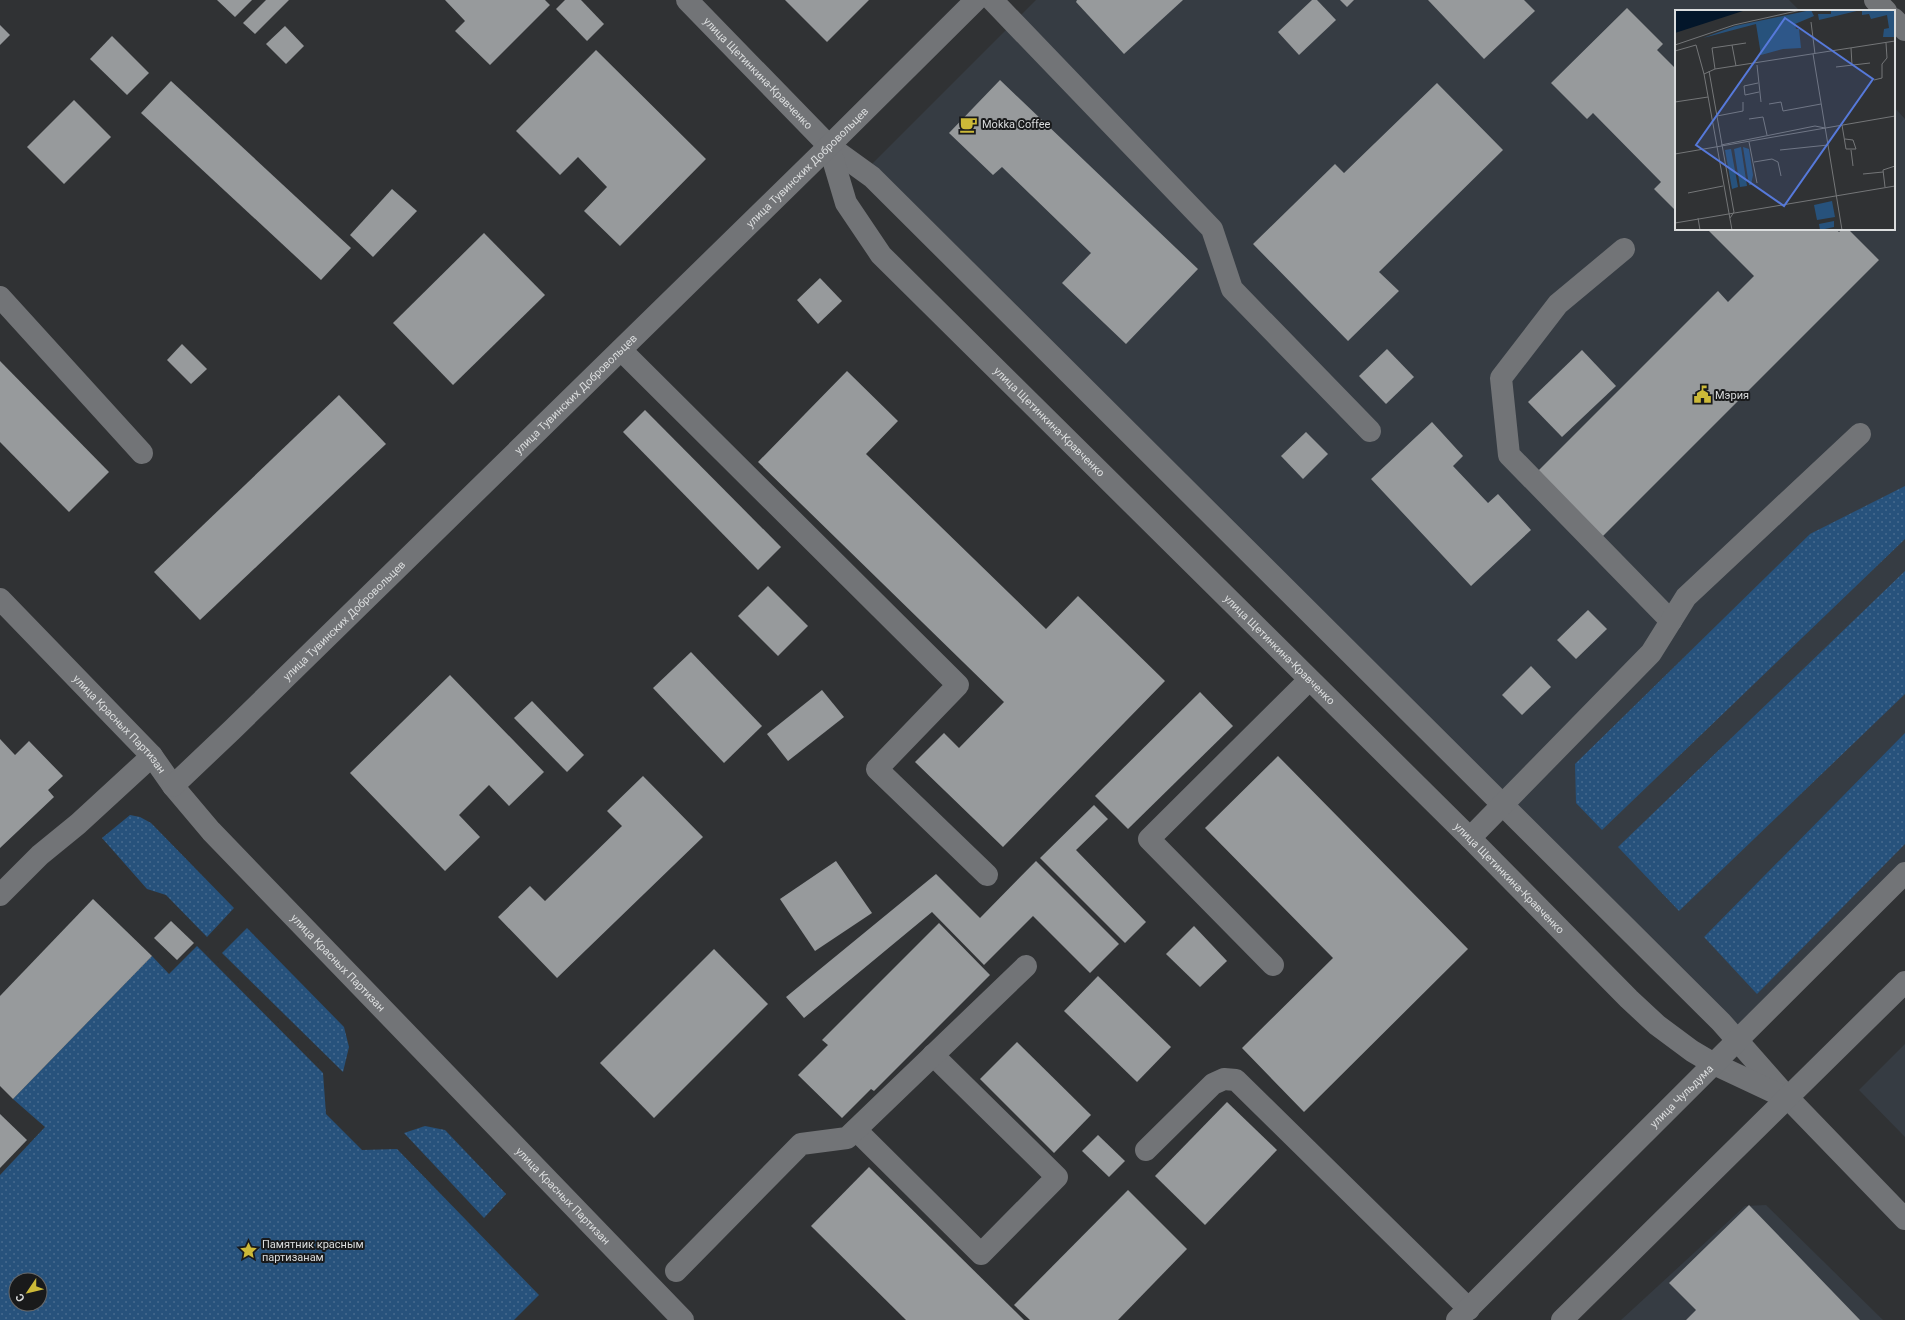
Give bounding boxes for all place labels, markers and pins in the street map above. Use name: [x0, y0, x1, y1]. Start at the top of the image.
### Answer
cafe icon: Mokka Coffee: [959, 114, 979, 134]
place label: Mokka Coffee: [982, 118, 1051, 131]
public building icon: Мэрия: [1692, 385, 1712, 405]
place label: Мэрия: [1715, 389, 1749, 402]
place label: Памятник красным партизанам: [262, 1238, 364, 1264]
place icon: Памятник красным партизанам: [239, 1240, 259, 1260]

